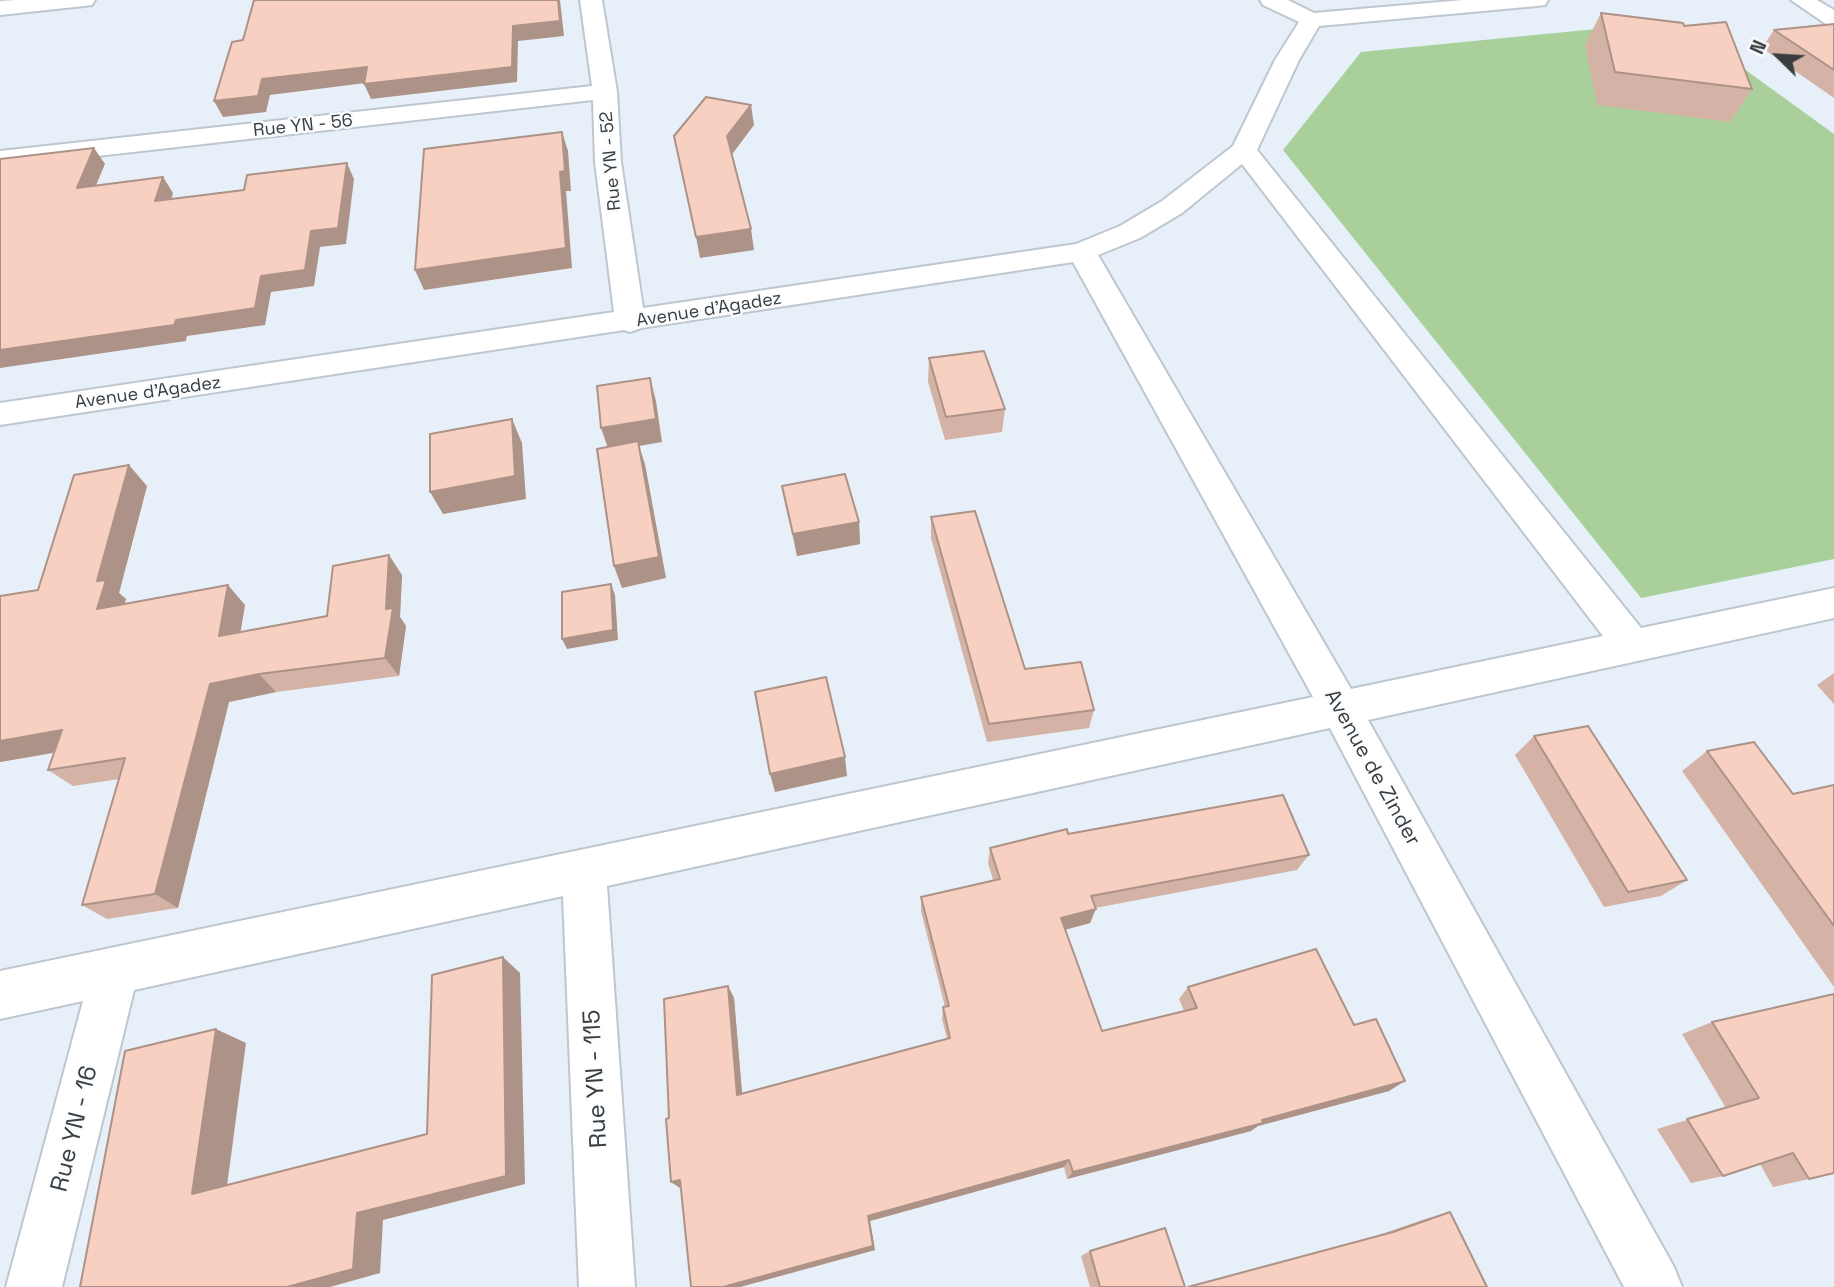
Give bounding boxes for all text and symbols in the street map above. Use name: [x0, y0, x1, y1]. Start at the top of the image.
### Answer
north arrow: [1743, 21, 1813, 91]
text: N: [1744, 36, 1772, 58]
street label: Rue YN - 56: [252, 110, 354, 142]
street label: Rue YN - 52: [596, 110, 626, 212]
street label: Avenue d'Agadez: [635, 288, 783, 332]
street label: Avenue d'Agadez: [74, 372, 222, 414]
street label: Avenue de Zinder: [1319, 685, 1425, 851]
street label: Rue YN - 115: [578, 1009, 614, 1149]
street label: Rue YN - 16: [45, 1063, 105, 1195]

